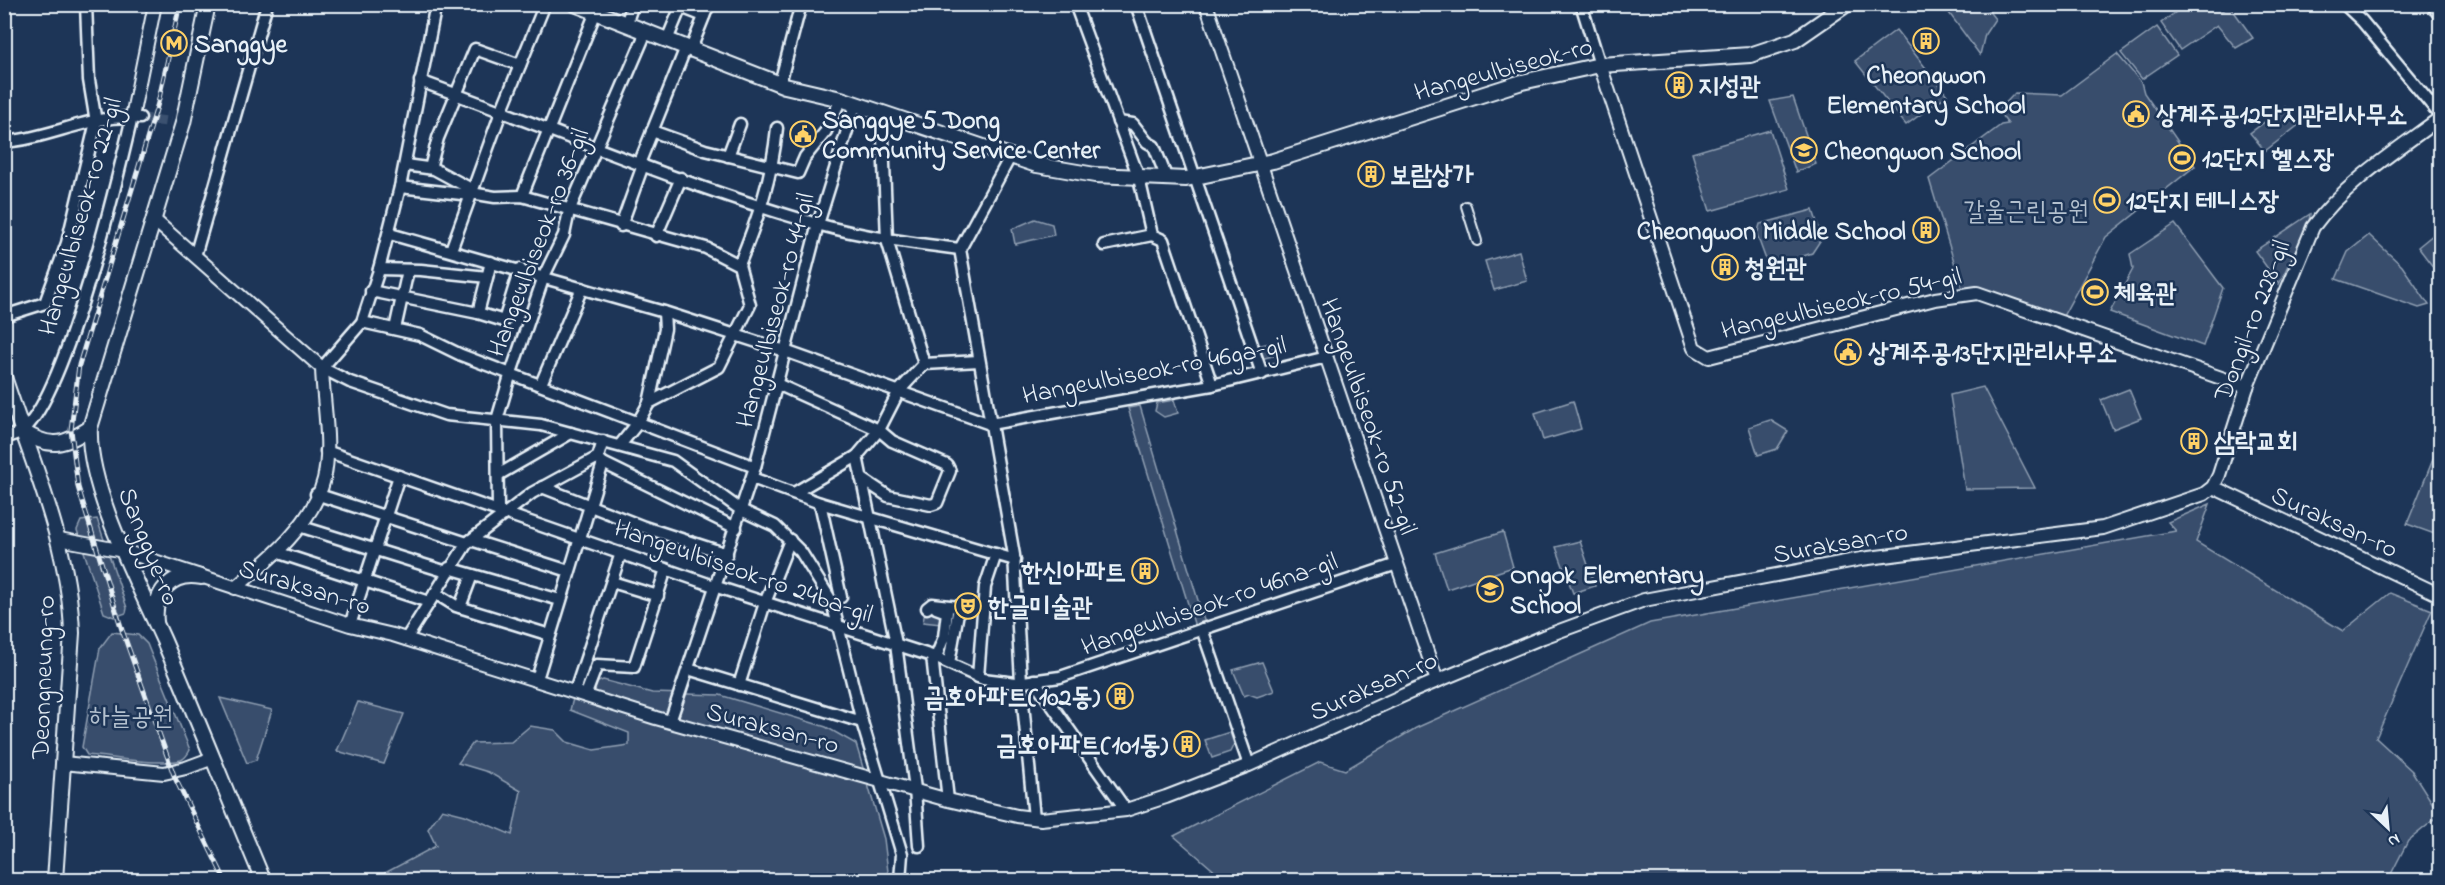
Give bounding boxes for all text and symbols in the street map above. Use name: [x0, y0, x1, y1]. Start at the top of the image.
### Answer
building icon: Cheongwon Elementary School: [1911, 26, 1941, 56]
place label: Sanggye: [194, 27, 288, 66]
metro station icon: Sanggye: [159, 28, 189, 58]
street label: Hangeulbiseok-ro: [1410, 29, 1597, 113]
place label: Cheongwon Elementary School: [1826, 58, 2026, 126]
place label: 지성관: [1698, 69, 1761, 107]
building icon: 지성관: [1664, 70, 1694, 100]
street label: Hangeulbiseok-ro 22-gil: [30, 93, 134, 340]
place label: 상계주공12단지관리사무소: [2156, 98, 2407, 136]
public building icon: 상계주공12단지관리사무소: [2121, 99, 2151, 129]
place label: Sanggye 5 Dong Community Service Center: [822, 103, 1101, 171]
public building icon: Sanggye 5 Dong Community Service Center: [788, 119, 818, 149]
street label: Hangeulbiseok-ro 36-gil: [479, 123, 601, 363]
place label: Cheongwon School: [1824, 134, 2021, 173]
school or university icon: Cheongwon School: [1789, 135, 1819, 165]
place label: 12단지 헬스장: [2202, 142, 2334, 180]
sports icon: 12단지 헬스장: [2167, 143, 2197, 173]
place label: 보람상가: [1390, 158, 1474, 196]
building icon: 보람상가: [1356, 159, 1386, 189]
place label: 12단지 테니스장: [2126, 184, 2279, 222]
sports icon: 12단지 테니스장: [2092, 185, 2122, 215]
street label: Hangeulbiseok-ro 44-gil: [727, 189, 827, 432]
park label: 갈울근린공원: [1963, 194, 2089, 232]
place label: Cheongwon Middle School: [1637, 214, 1906, 253]
building icon: Cheongwon Middle School: [1911, 215, 1941, 245]
street label: Dongil-ro 228-gil: [2205, 235, 2302, 408]
place label: 청원관: [1744, 251, 1807, 289]
building icon: 청원관: [1710, 252, 1740, 282]
street label: Hangeulbiseok-ro 54-gil: [1718, 259, 1966, 351]
place label: 체육관: [2113, 276, 2177, 314]
sports icon: 체육관: [2080, 277, 2110, 307]
street label: Hangeulbiseok-ro 52-gil: [1309, 294, 1426, 540]
street label: Hangeulbiseok-ro 46ga-gil: [1019, 328, 1290, 416]
place label: 상계주공13단지관리사무소: [1868, 336, 2117, 374]
public building icon: 상계주공13단지관리사무소: [1833, 337, 1863, 367]
place label: 삼락교회: [2213, 425, 2298, 463]
building icon: 삼락교회: [2179, 426, 2209, 456]
street label: Suraksan-ro: [2264, 478, 2404, 570]
street label: Sanggye-ro: [106, 482, 188, 612]
street label: Hangeulbiseok-ro 24ba-gil: [608, 511, 878, 635]
street label: Suraksan-ro: [1770, 514, 1911, 576]
street label: Hangeulbiseok-ro 46na-gil: [1077, 544, 1343, 668]
street label: Suraksan-ro: [233, 551, 375, 627]
place label: 한신아파트: [1020, 555, 1126, 593]
building icon: 한신아파트: [1130, 556, 1160, 586]
place label: Ongok Elementary School: [1510, 558, 1704, 626]
school or university icon: Ongok Elementary School: [1475, 574, 1505, 604]
place label: 한글미술관: [987, 590, 1093, 628]
theatre icon: 한글미술관: [953, 591, 983, 621]
street label: Deongneung-ro: [23, 595, 67, 761]
street label: Suraksan-ro: [1304, 643, 1444, 733]
place label: 금호아파트(102동): [923, 680, 1100, 718]
building icon: 금호아파트(102동): [1105, 681, 1135, 711]
street label: Suraksan-ro: [701, 694, 843, 766]
park label: 하늘공원: [89, 699, 173, 737]
place label: 금호아파트(101동): [996, 728, 1168, 766]
building icon: 금호아파트(101동): [1172, 729, 1202, 759]
north arrow: [2358, 798, 2418, 858]
text: N: [2383, 827, 2404, 853]

